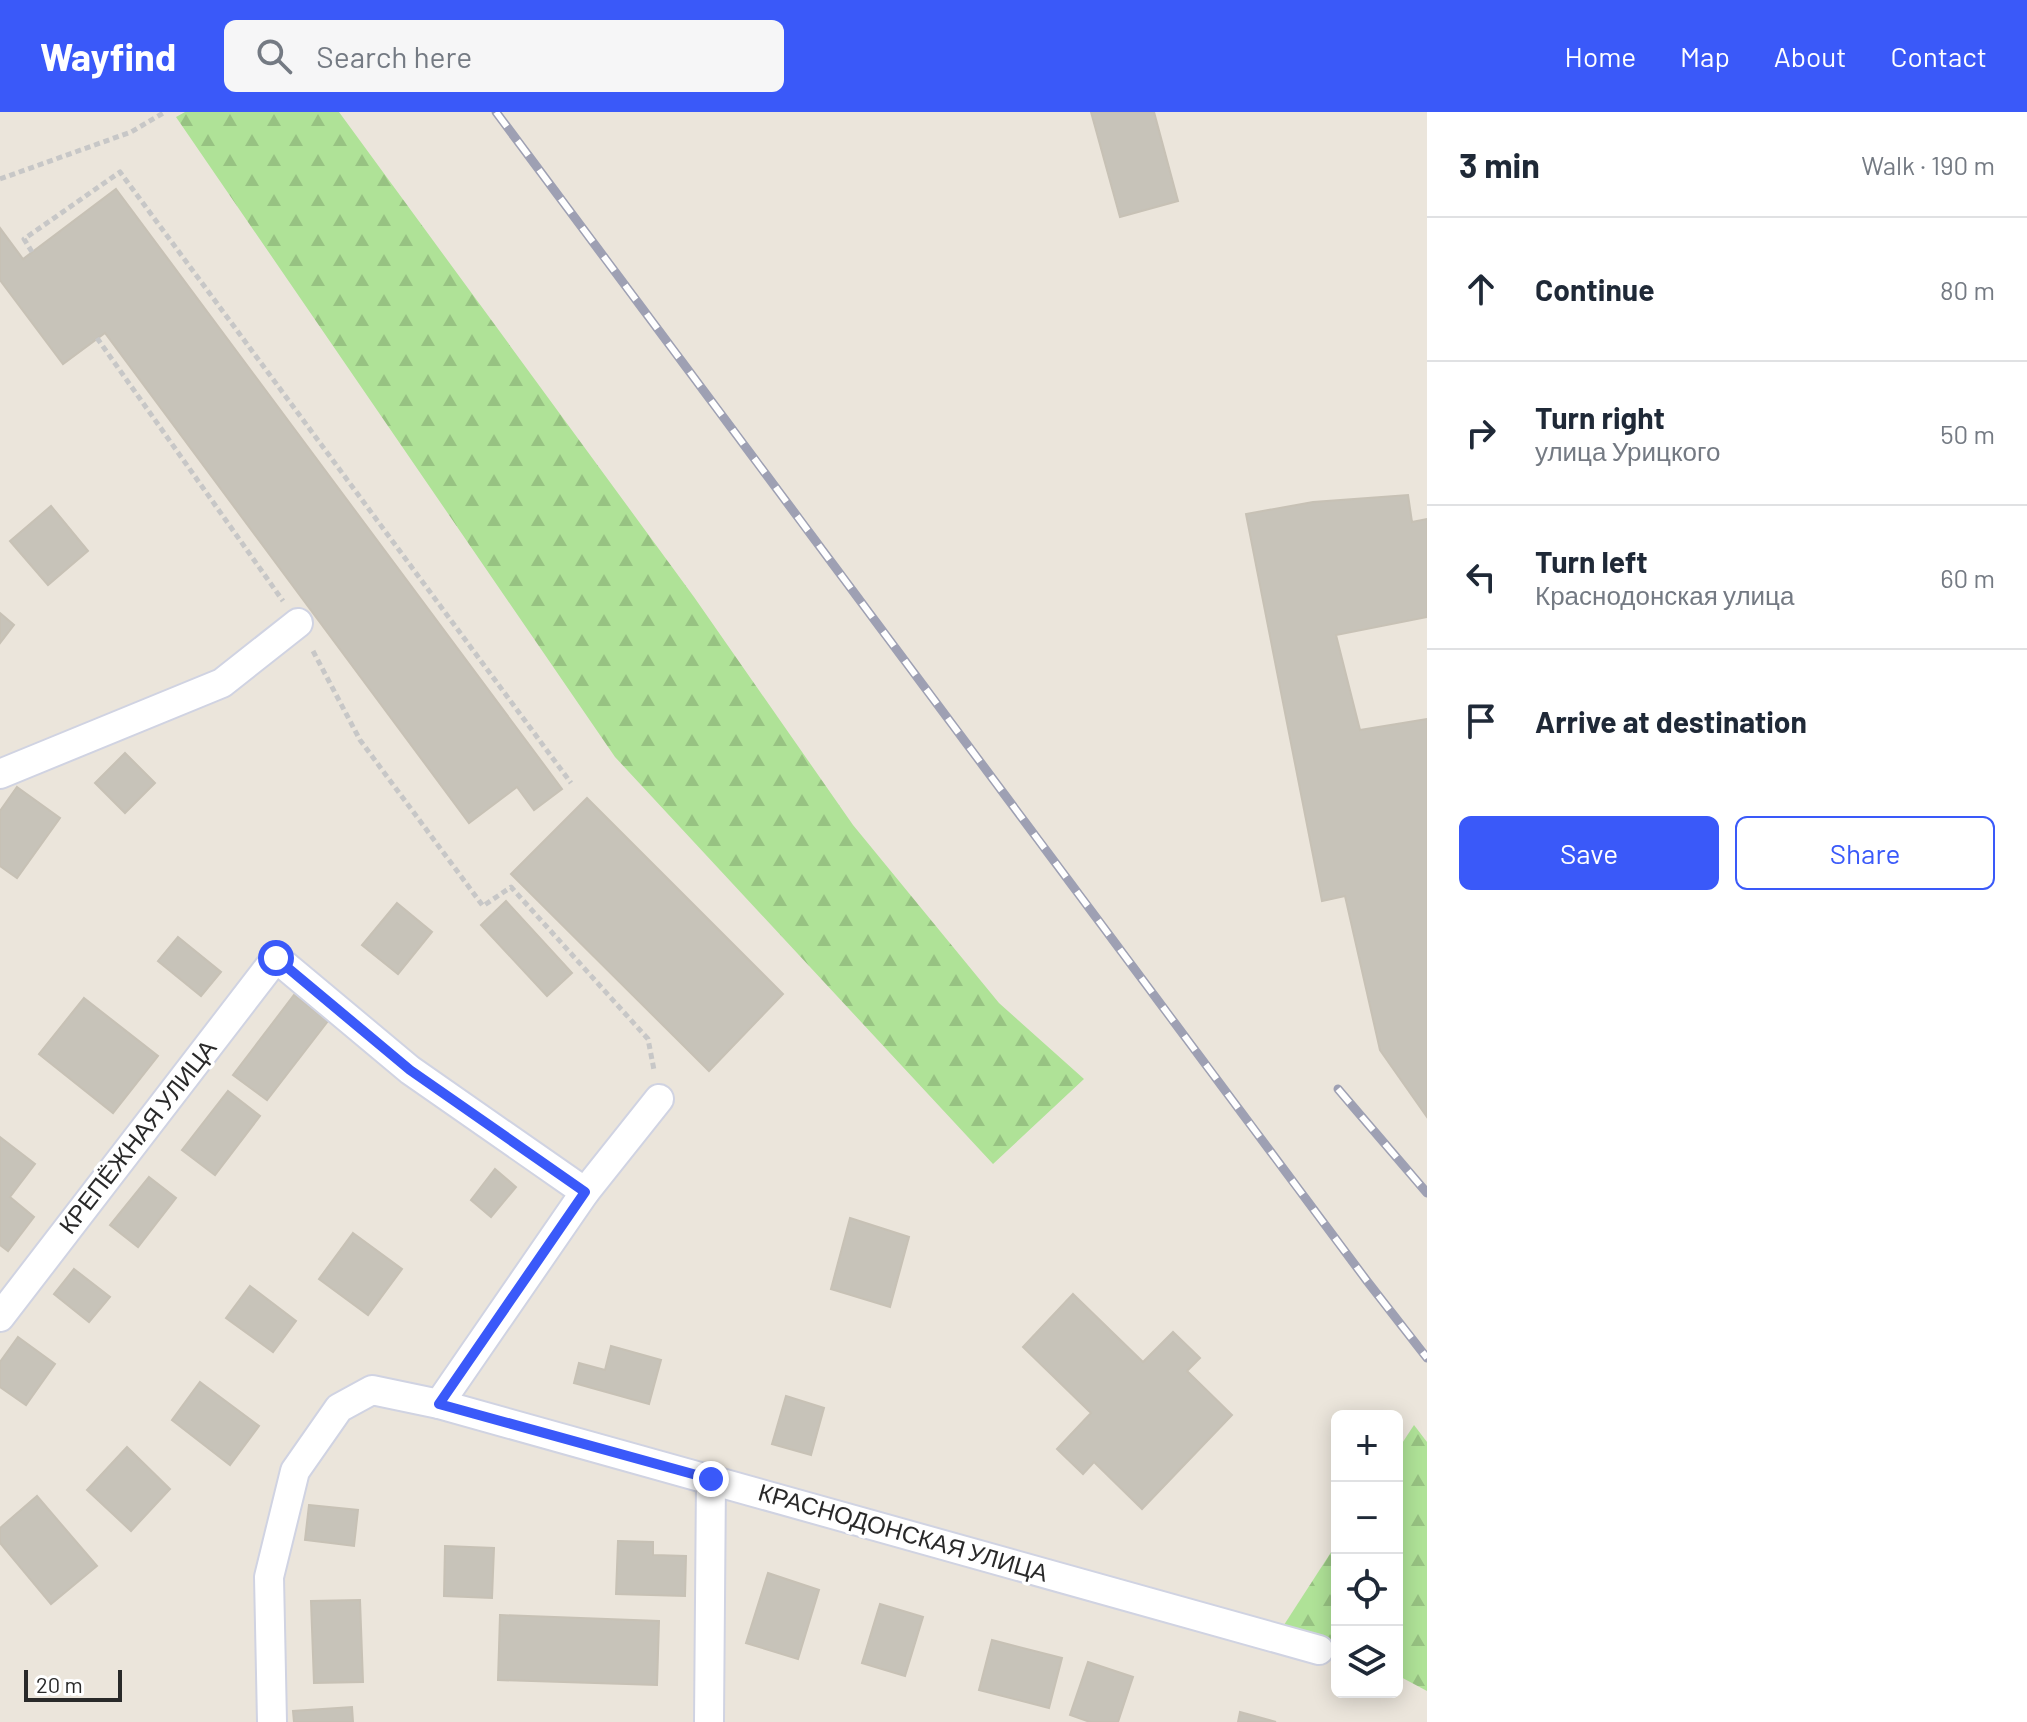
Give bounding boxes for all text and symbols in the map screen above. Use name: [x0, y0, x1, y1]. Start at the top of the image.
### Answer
search box: [224, 20, 784, 92]
text: Wayfind: [40, 33, 176, 79]
icon: search: [252, 34, 296, 78]
text: Search here: [316, 38, 472, 74]
text: Home: [1565, 39, 1636, 73]
text: Map: [1680, 39, 1730, 73]
text: About: [1774, 39, 1846, 73]
text: Contact: [1890, 39, 1987, 73]
text: 3 min: [1459, 144, 1540, 185]
text: Walk · 190 m: [1861, 149, 1995, 180]
icon: ahead: [1459, 267, 1503, 311]
text: Continue: [1535, 271, 1655, 307]
text: 80 m: [1940, 274, 1995, 305]
text: Turn right: [1535, 399, 1665, 435]
icon: right: [1459, 411, 1503, 455]
text: 50 m: [1940, 418, 1995, 449]
text: улица Урицкого: [1535, 435, 1720, 466]
text: Turn left: [1535, 543, 1648, 579]
icon: left: [1459, 555, 1503, 599]
text: 60 m: [1940, 562, 1995, 593]
text: Краснодонская улица: [1535, 579, 1794, 610]
icon: arrive: [1459, 699, 1503, 743]
text: Arrive at destination: [1535, 703, 1807, 739]
button: Save: [1459, 816, 1719, 890]
button: Share: [1735, 816, 1995, 890]
route start: [258, 940, 294, 976]
street label: КРЕПЁЖНАЯ УЛИЦА: [52, 1033, 222, 1239]
map controls: [1331, 1410, 1403, 1698]
button: +: [1331, 1410, 1403, 1482]
route end: [693, 1461, 729, 1497]
street label: КРАСНОДОНСКАЯ УЛИЦА: [755, 1476, 1051, 1587]
button: −: [1331, 1482, 1403, 1554]
button: locate: [1331, 1554, 1403, 1626]
button: layers: [1331, 1626, 1403, 1698]
scale bar: [24, 1666, 122, 1702]
text: 20 m: [36, 1671, 83, 1697]

